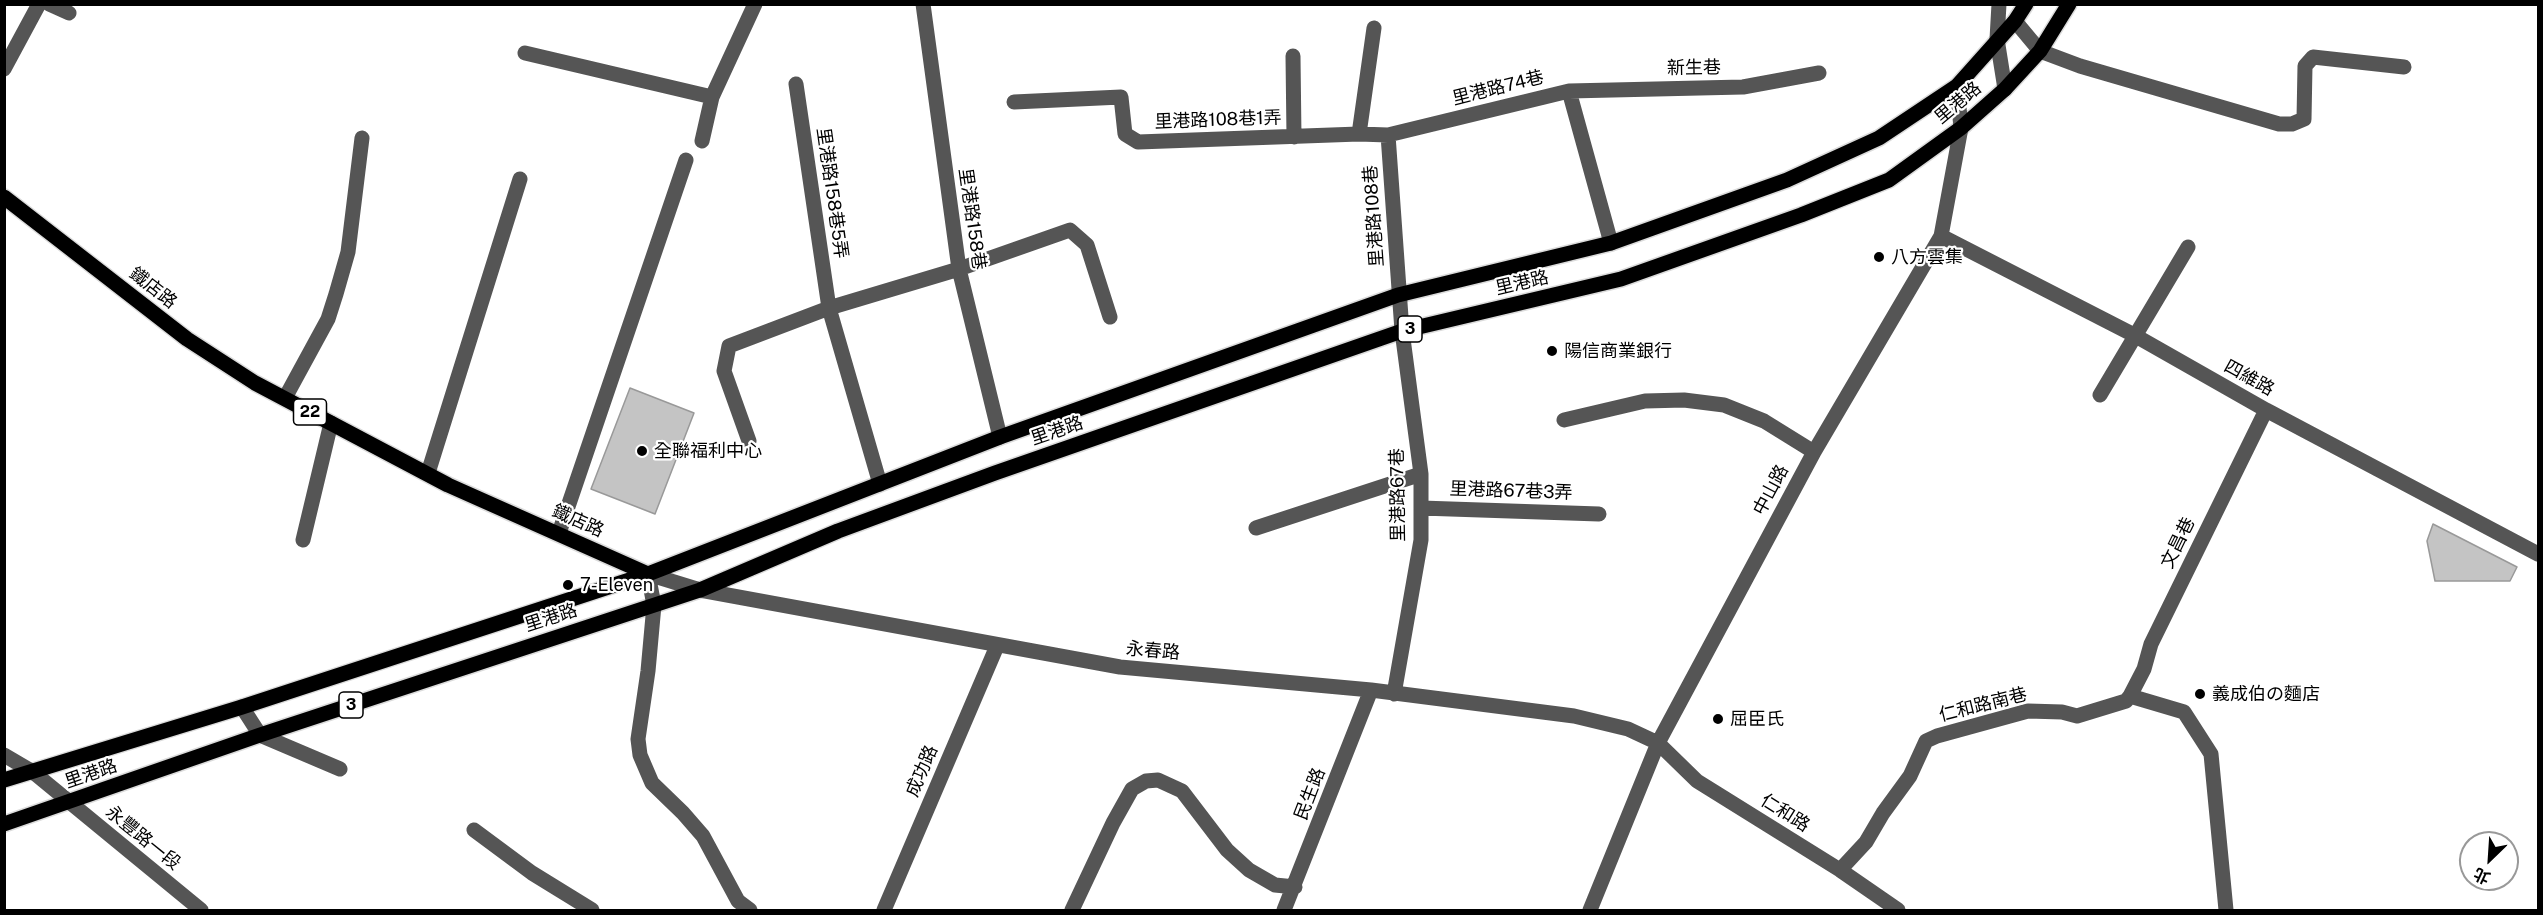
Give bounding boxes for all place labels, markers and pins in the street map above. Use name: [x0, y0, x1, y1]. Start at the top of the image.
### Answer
place label: 八方雲集: [1891, 246, 1963, 268]
marker: 八方雲集: [1872, 250, 1886, 264]
place label: 陽信商業銀行: [1564, 340, 1672, 362]
marker: 陽信商業銀行: [1545, 344, 1559, 358]
place label: 全聯福利中心: [654, 440, 762, 462]
marker: 全聯福利中心: [635, 444, 649, 458]
place label: 7-Eleven: [580, 574, 653, 596]
marker: 7-Eleven: [561, 578, 575, 592]
place label: 義成伯の麵店: [2212, 683, 2320, 705]
marker: 義成伯の麵店: [2193, 687, 2207, 701]
place label: 屈臣氏: [1730, 708, 1784, 730]
marker: 屈臣氏: [1711, 712, 1725, 726]

